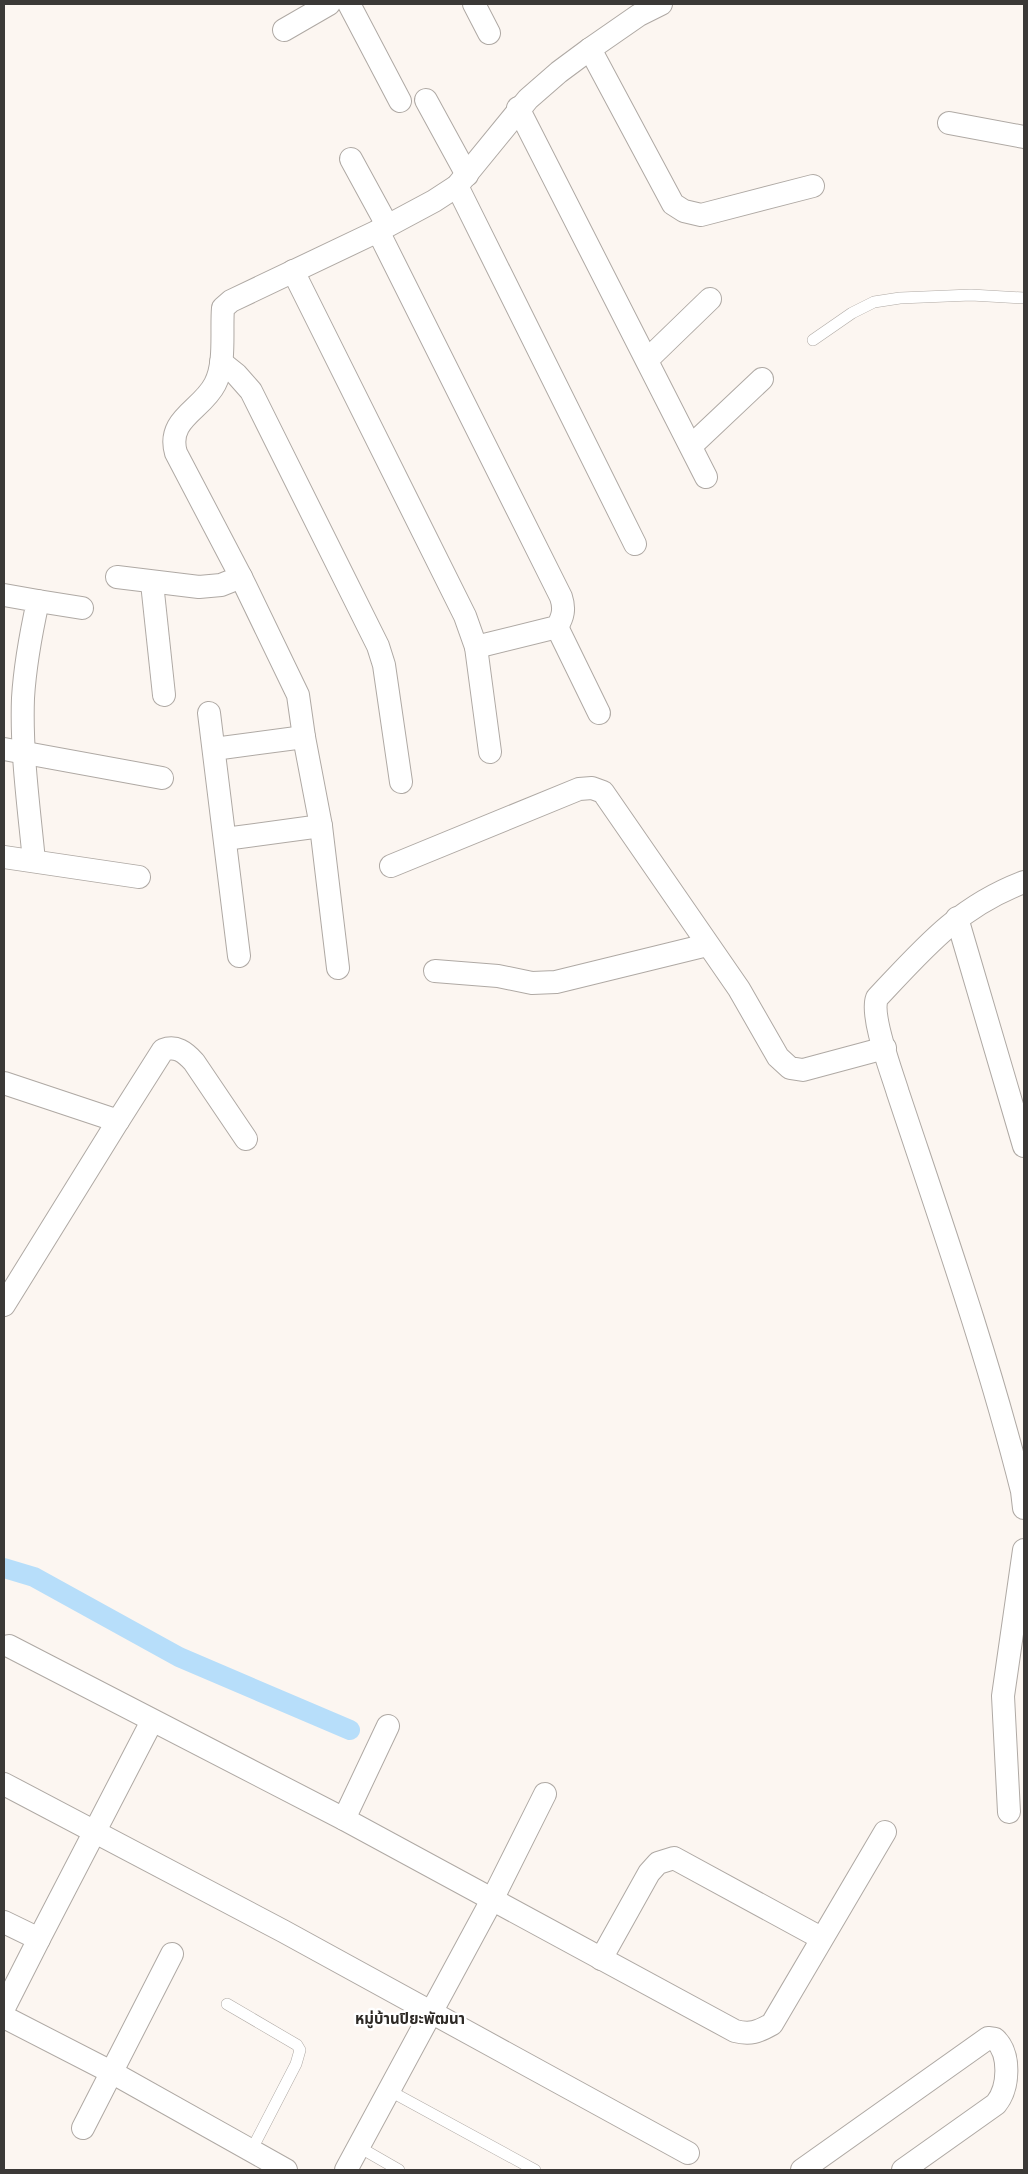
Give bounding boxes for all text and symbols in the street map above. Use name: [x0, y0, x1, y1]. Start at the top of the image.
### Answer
district label: หมู่บ้านปิยะพัฒนา: [355, 2009, 465, 2029]

